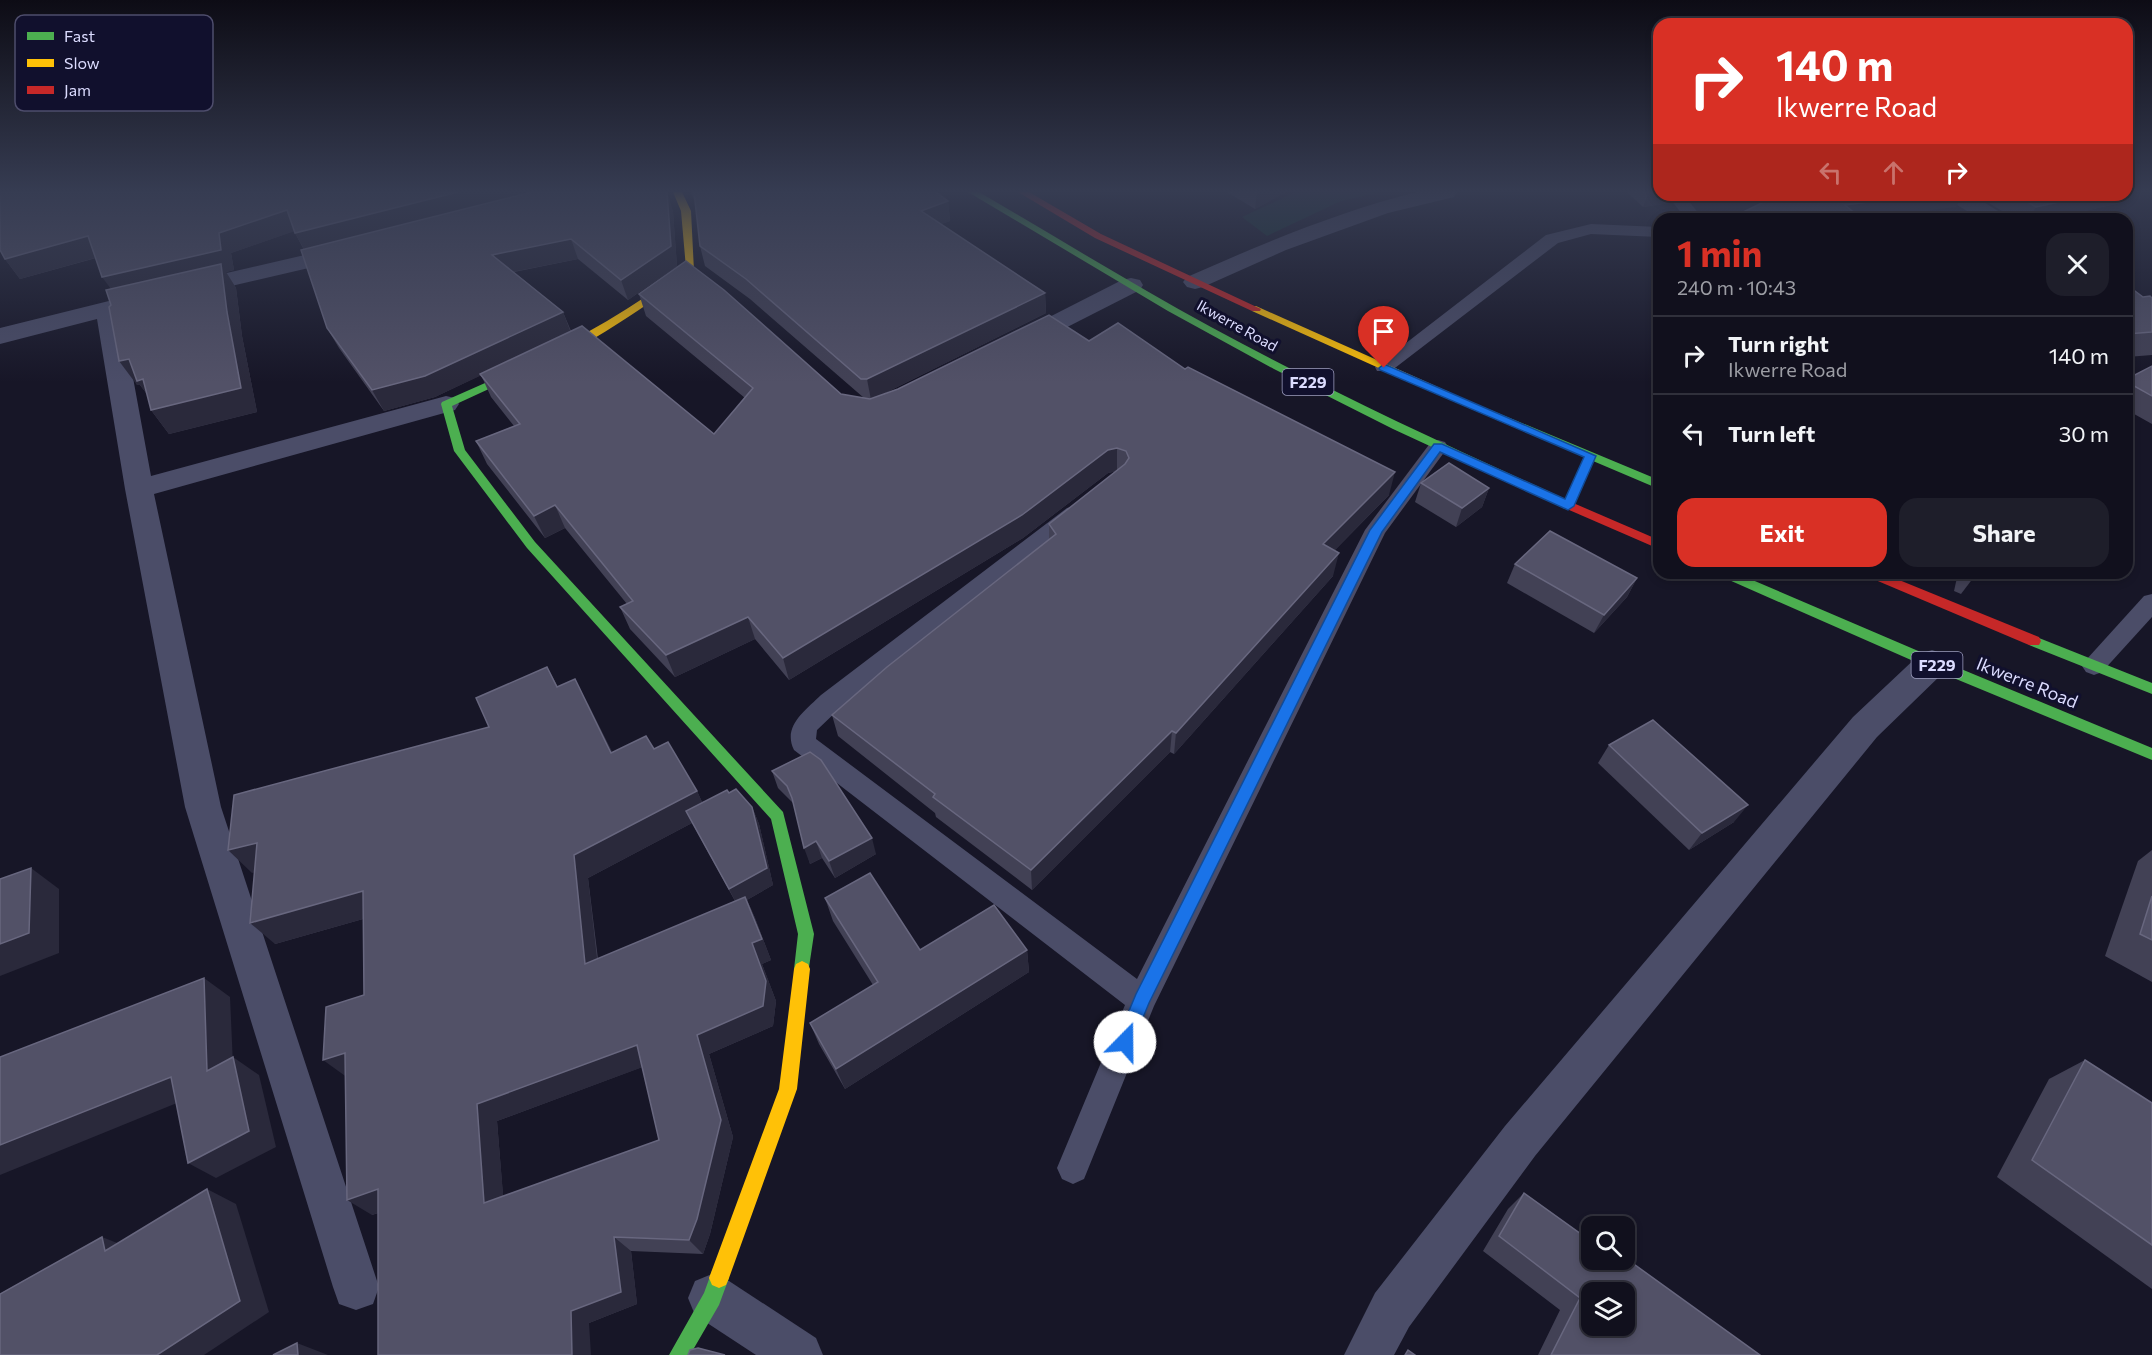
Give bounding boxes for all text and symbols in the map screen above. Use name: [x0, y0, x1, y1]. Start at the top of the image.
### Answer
legend: [15, 15, 213, 111]
text: Fast: [64, 26, 95, 45]
text: 140 m: [1776, 38, 1893, 90]
icon: right: [1677, 42, 1755, 120]
text: Slow: [64, 53, 100, 72]
text: Jam: [64, 80, 91, 99]
text: Ikwerre Road: [1776, 90, 1937, 123]
icon: left: [1814, 156, 1847, 189]
icon: ahead: [1877, 156, 1910, 189]
icon: right: [1940, 156, 1973, 189]
text: 1 min: [1677, 230, 1762, 274]
button: close: [2046, 233, 2109, 296]
text: 240 m · 10:43: [1677, 275, 1796, 299]
street label: Ikwerre Road: [1194, 296, 1281, 355]
pin: [1358, 306, 1409, 368]
icon: arrive: [1367, 315, 1400, 348]
text: Turn right: [1728, 330, 1829, 357]
icon: right: [1677, 339, 1710, 372]
text: 140 m: [2049, 342, 2109, 369]
text: Ikwerre Road: [1728, 357, 1847, 381]
road number: F229: [1282, 369, 1334, 395]
icon: left: [1677, 417, 1710, 450]
text: Turn left: [1728, 420, 1815, 447]
text: 30 m: [2059, 420, 2109, 447]
button: Exit: [1677, 498, 1887, 567]
button: Share: [1899, 498, 2109, 567]
road number: F229: [1912, 652, 1962, 678]
street label: Ikwerre Road: [1973, 652, 2081, 712]
position arrow: [1093, 1010, 1157, 1074]
map controls: [1581, 1216, 1635, 1336]
button: search: [1581, 1216, 1635, 1270]
button: layers: [1581, 1282, 1635, 1336]

